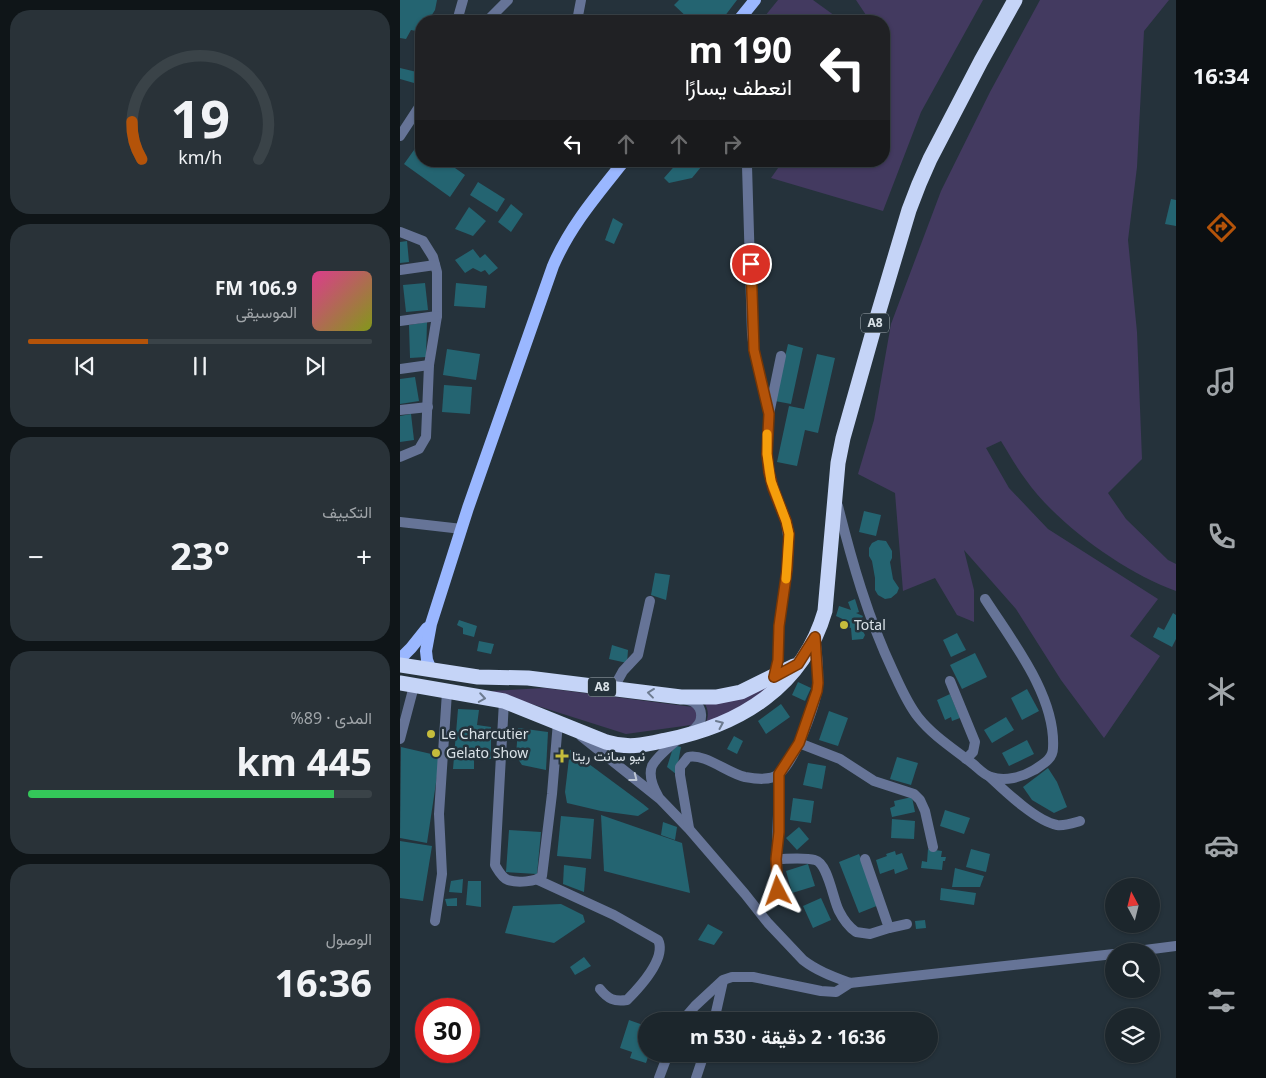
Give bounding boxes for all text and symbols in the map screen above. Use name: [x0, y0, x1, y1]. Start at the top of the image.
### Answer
text: 190 m: [689, 26, 792, 73]
icon: left: [810, 35, 875, 100]
text: 16:34: [1193, 60, 1249, 90]
text: انعطف يسارًا: [685, 71, 792, 101]
text: 19: [170, 82, 230, 153]
icon: left: [559, 130, 587, 158]
icon: ahead: [612, 130, 640, 158]
icon: ahead: [665, 130, 693, 158]
icon: right: [718, 130, 746, 158]
text: km/h: [178, 145, 222, 169]
icon: directions: [1204, 210, 1239, 245]
pin: [730, 243, 772, 285]
icon: arrive: [737, 250, 765, 278]
text: 106.9 FM: [215, 275, 297, 301]
text: الموسيقى: [236, 301, 297, 323]
road number: A8: [861, 314, 889, 332]
icon: previous: [71, 352, 99, 380]
icon: pause: [186, 352, 214, 380]
icon: next: [301, 352, 329, 380]
icon: music: [1204, 364, 1239, 399]
text: التكييف: [322, 501, 372, 523]
icon: phone: [1204, 519, 1239, 554]
text: 23°: [170, 529, 230, 581]
text: −: [28, 537, 44, 575]
text: +: [356, 537, 372, 575]
place label: Total: [854, 615, 886, 634]
marker: Total: [838, 619, 850, 631]
icon: climate: [1204, 674, 1239, 709]
road number: A8: [588, 678, 616, 696]
one-way arrow: [647, 689, 655, 699]
one-way arrow: [478, 692, 487, 702]
text: المدى · 89%: [290, 707, 372, 729]
one-way arrow: [715, 720, 724, 731]
place label: Le Charcutier: [441, 724, 529, 743]
marker: Le Charcutier: [425, 728, 437, 740]
text: 445 km: [236, 735, 372, 787]
place label: Gelato Show: [446, 743, 528, 762]
place label: نيو سانت ريتا: [572, 746, 645, 765]
marker: Gelato Show: [430, 747, 442, 759]
marker: نيو سانت ريتا: [556, 750, 568, 762]
one-way arrow: [628, 773, 637, 782]
icon: car: [1204, 828, 1239, 863]
position arrow: [751, 864, 803, 916]
north arrow: [1105, 878, 1160, 932]
map controls: [1105, 878, 1160, 1063]
text: الوصول: [326, 928, 372, 950]
button: search: [1105, 943, 1160, 998]
text: 16:36: [274, 956, 372, 1008]
icon: filters: [1204, 983, 1239, 1018]
speed limit sign: 30: [415, 998, 480, 1063]
button: layers: [1105, 1008, 1160, 1063]
text: 16:36 · 2 دقيقة · 530 m: [690, 1024, 886, 1050]

